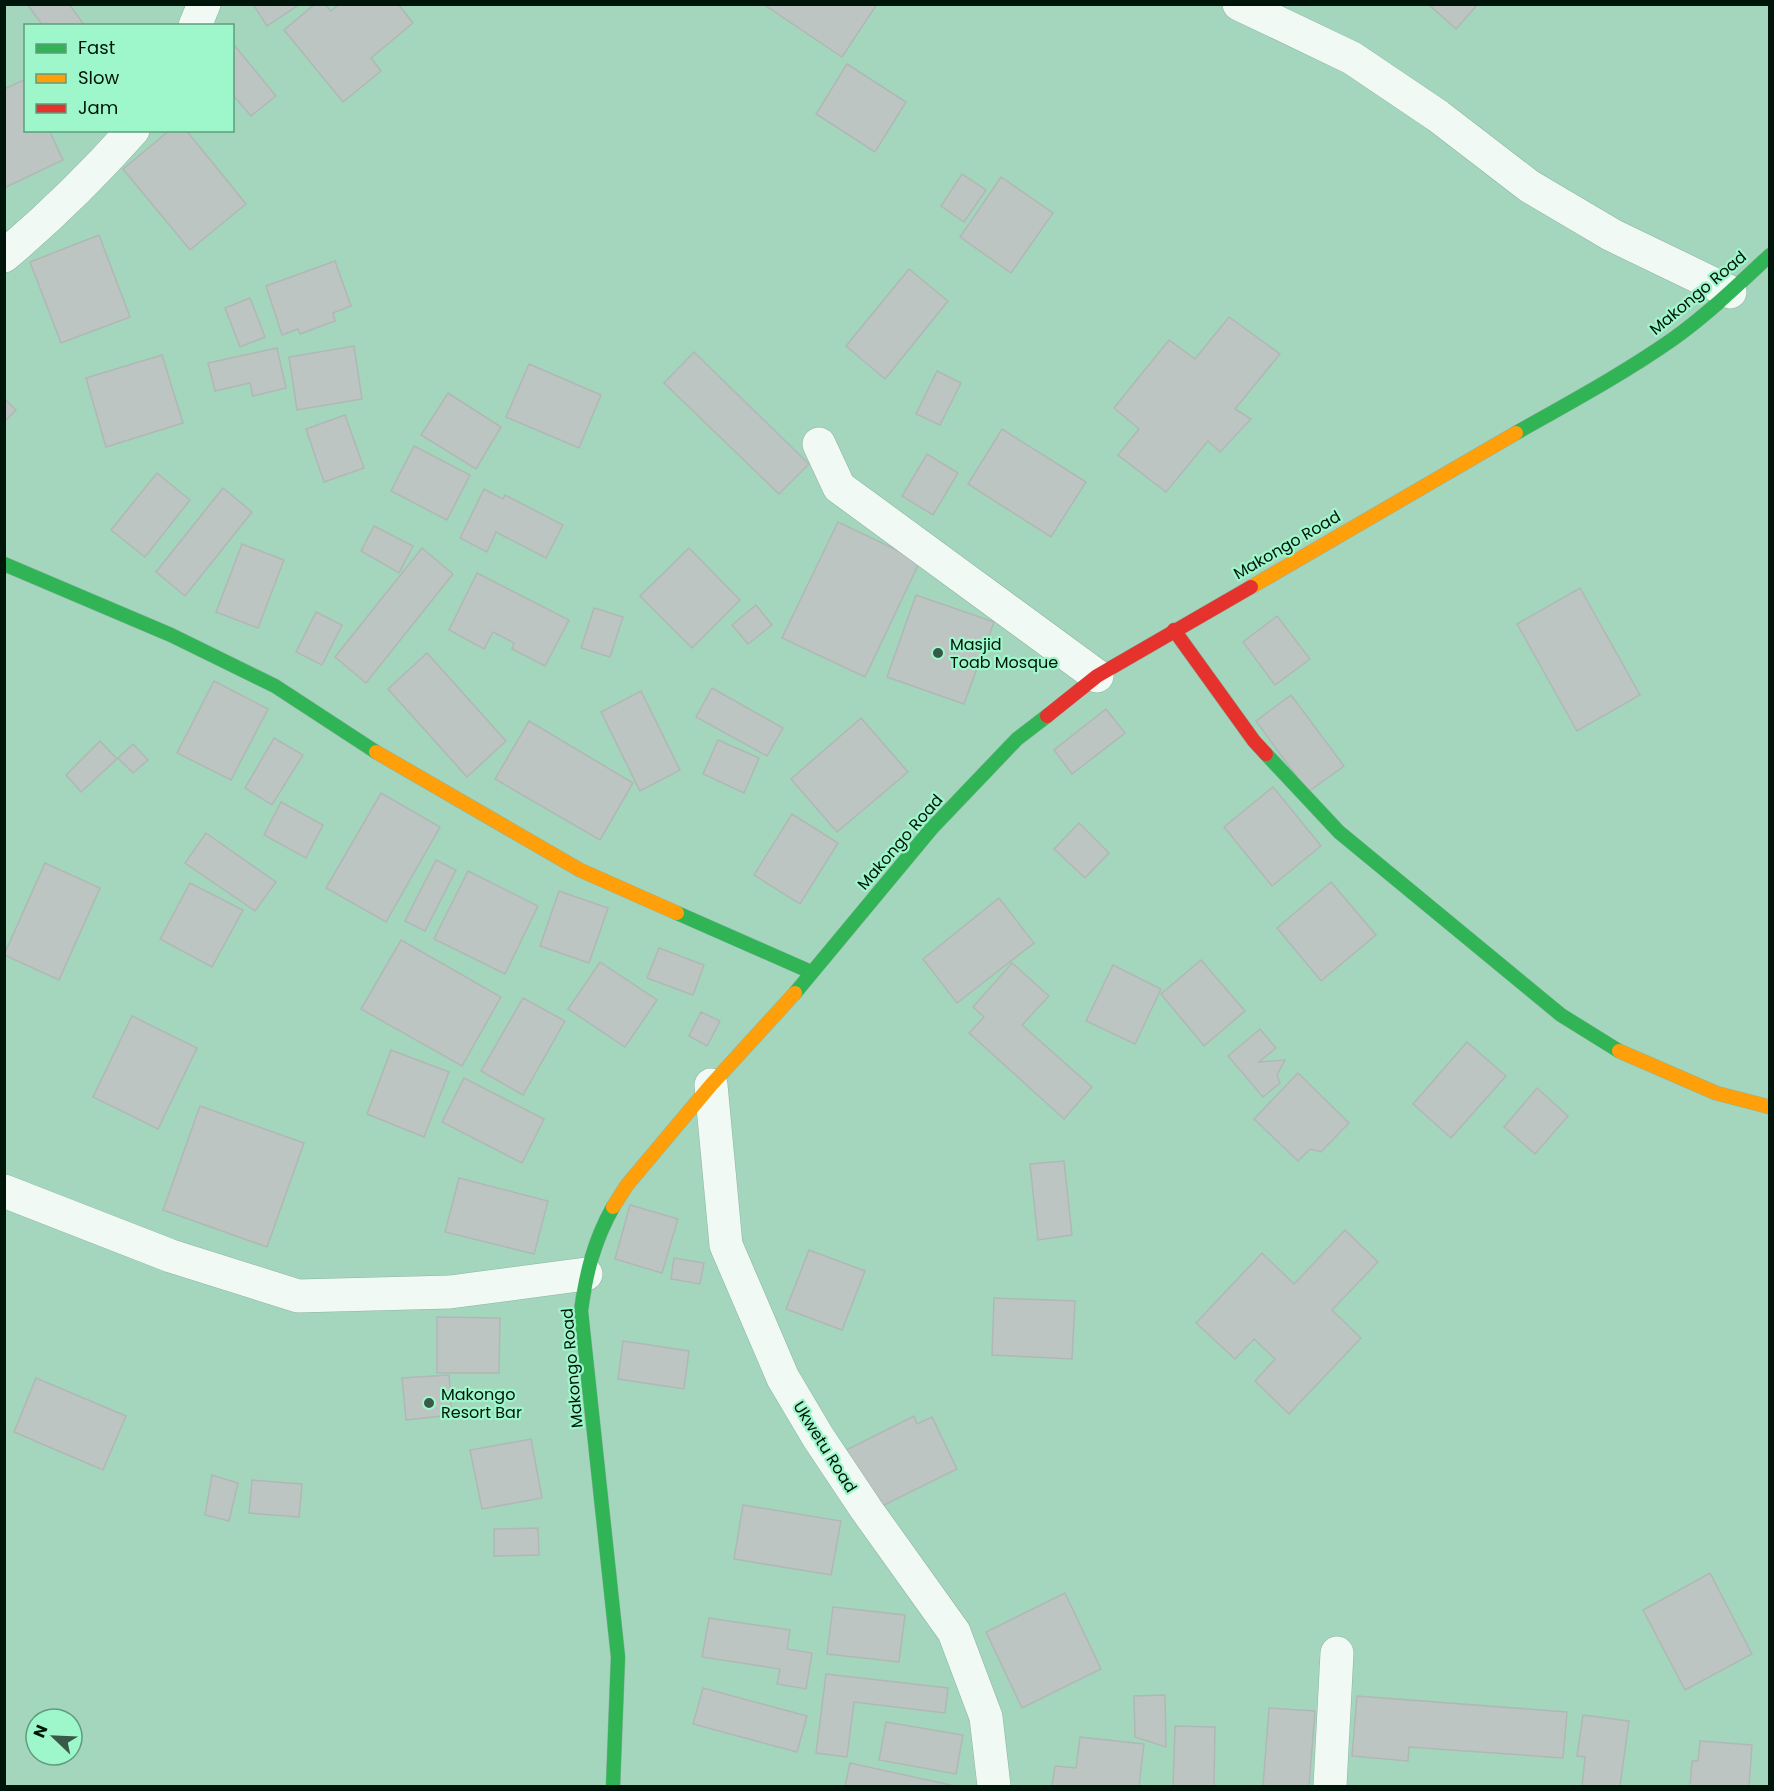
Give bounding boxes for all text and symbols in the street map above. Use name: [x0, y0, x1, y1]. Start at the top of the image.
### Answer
legend: [24, 24, 234, 132]
text: Fast: [78, 35, 115, 60]
text: Slow: [78, 65, 120, 90]
text: Jam: [78, 95, 118, 120]
street label: Makongo Road: [1645, 246, 1751, 340]
street label: Makongo Road: [1229, 505, 1345, 585]
place label: Masjid Toab Mosque: [950, 633, 1058, 674]
marker: Masjid Toab Mosque: [931, 646, 945, 660]
street label: Makongo Road: [852, 789, 948, 895]
street label: Makongo Road: [555, 1307, 589, 1429]
place label: Makongo Resort Bar: [441, 1383, 522, 1424]
marker: Makongo Resort Bar: [422, 1396, 436, 1410]
street label: Ukwetu Road: [788, 1397, 862, 1497]
north arrow: [24, 1707, 84, 1767]
text: N: [28, 1721, 54, 1741]

